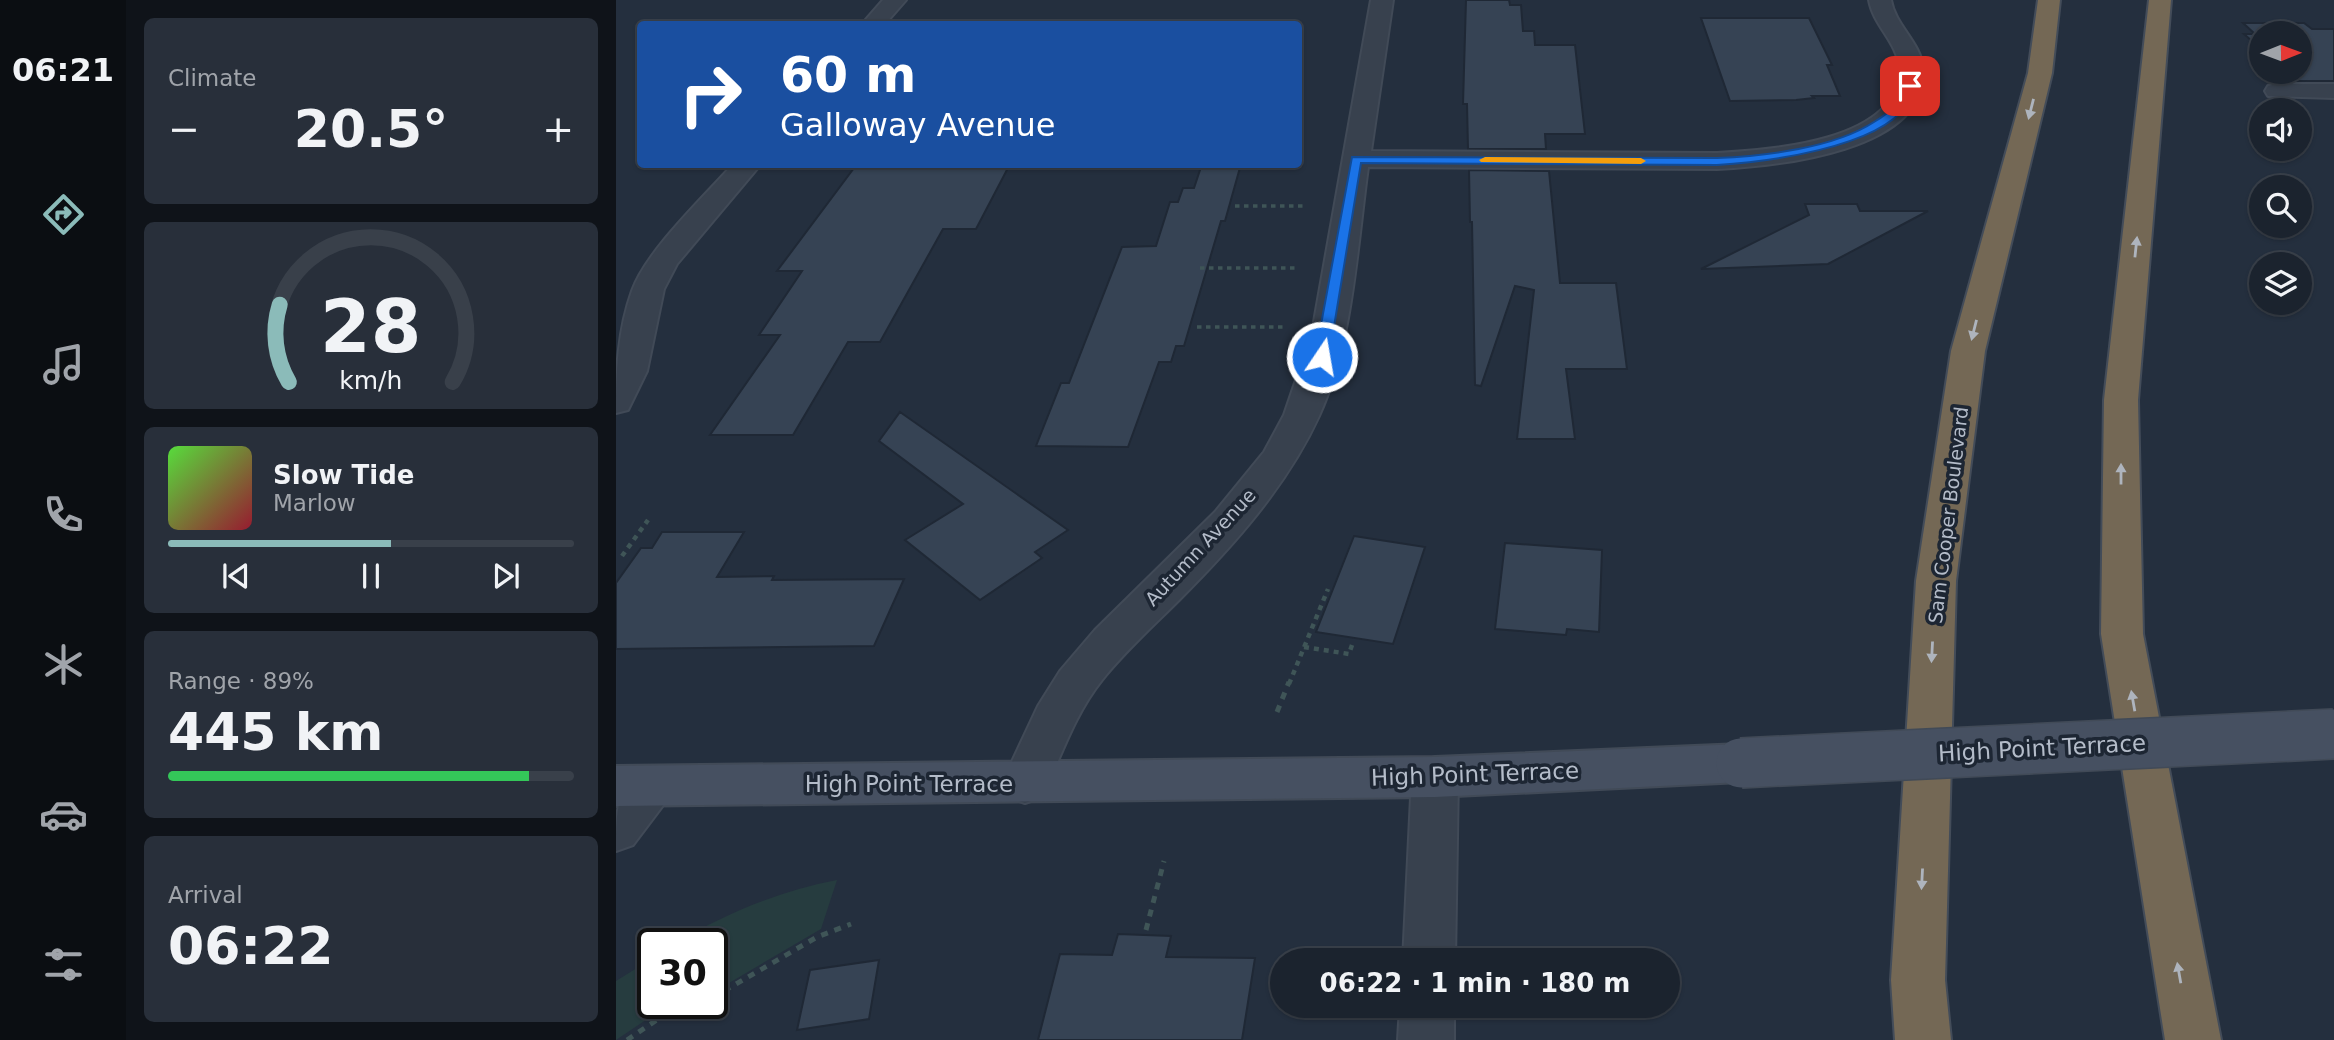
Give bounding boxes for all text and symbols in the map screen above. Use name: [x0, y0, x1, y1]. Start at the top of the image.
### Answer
north arrow: [2249, 21, 2312, 84]
map controls: [2249, 21, 2312, 315]
text: 60 m: [780, 47, 916, 104]
icon: right: [665, 49, 756, 140]
text: 06:21: [12, 51, 114, 89]
pin: [1880, 56, 1940, 116]
text: Climate: [168, 65, 257, 91]
icon: arrive: [1891, 67, 1929, 105]
button: sound: [2249, 98, 2312, 161]
text: 20.5°: [294, 99, 448, 159]
one-way arrow: [2025, 99, 2036, 121]
text: Galloway Avenue: [780, 106, 1056, 144]
text: −: [168, 107, 200, 151]
text: +: [542, 107, 574, 151]
button: search: [2249, 175, 2312, 238]
icon: directions: [39, 190, 88, 239]
one-way arrow: [2130, 236, 2141, 258]
button: layers: [2249, 252, 2312, 315]
text: 28: [320, 284, 422, 369]
one-way arrow: [1968, 319, 1979, 341]
position arrow: [1285, 320, 1359, 394]
icon: music: [39, 340, 88, 389]
text: km/h: [339, 365, 403, 394]
street label: Sam Cooper Boulevard: [1924, 405, 1972, 625]
text: Slow Tide: [273, 460, 414, 490]
one-way arrow: [2115, 463, 2127, 485]
street label: Autumn Avenue: [1140, 484, 1260, 610]
icon: phone: [39, 490, 88, 539]
text: Marlow: [273, 490, 356, 516]
icon: previous: [217, 557, 255, 595]
icon: pause: [352, 557, 390, 595]
icon: next: [487, 557, 525, 595]
icon: climate: [39, 640, 88, 689]
one-way arrow: [1927, 641, 1938, 663]
text: Range · 89%: [168, 668, 314, 694]
one-way arrow: [2127, 690, 2138, 712]
text: 445 km: [168, 702, 383, 762]
street label: High Point Terrace: [1937, 730, 2147, 766]
street label: High Point Terrace: [1370, 757, 1580, 791]
street label: High Point Terrace: [805, 771, 1013, 797]
icon: car: [39, 790, 88, 839]
one-way arrow: [1917, 869, 1928, 891]
text: Arrival: [168, 882, 243, 908]
text: 06:22: [168, 916, 334, 976]
speed limit sign: 30: [637, 928, 728, 1019]
icon: filters: [39, 940, 88, 989]
one-way arrow: [2173, 962, 2184, 984]
text: 06:22 · 1 min · 180 m: [1320, 968, 1630, 998]

